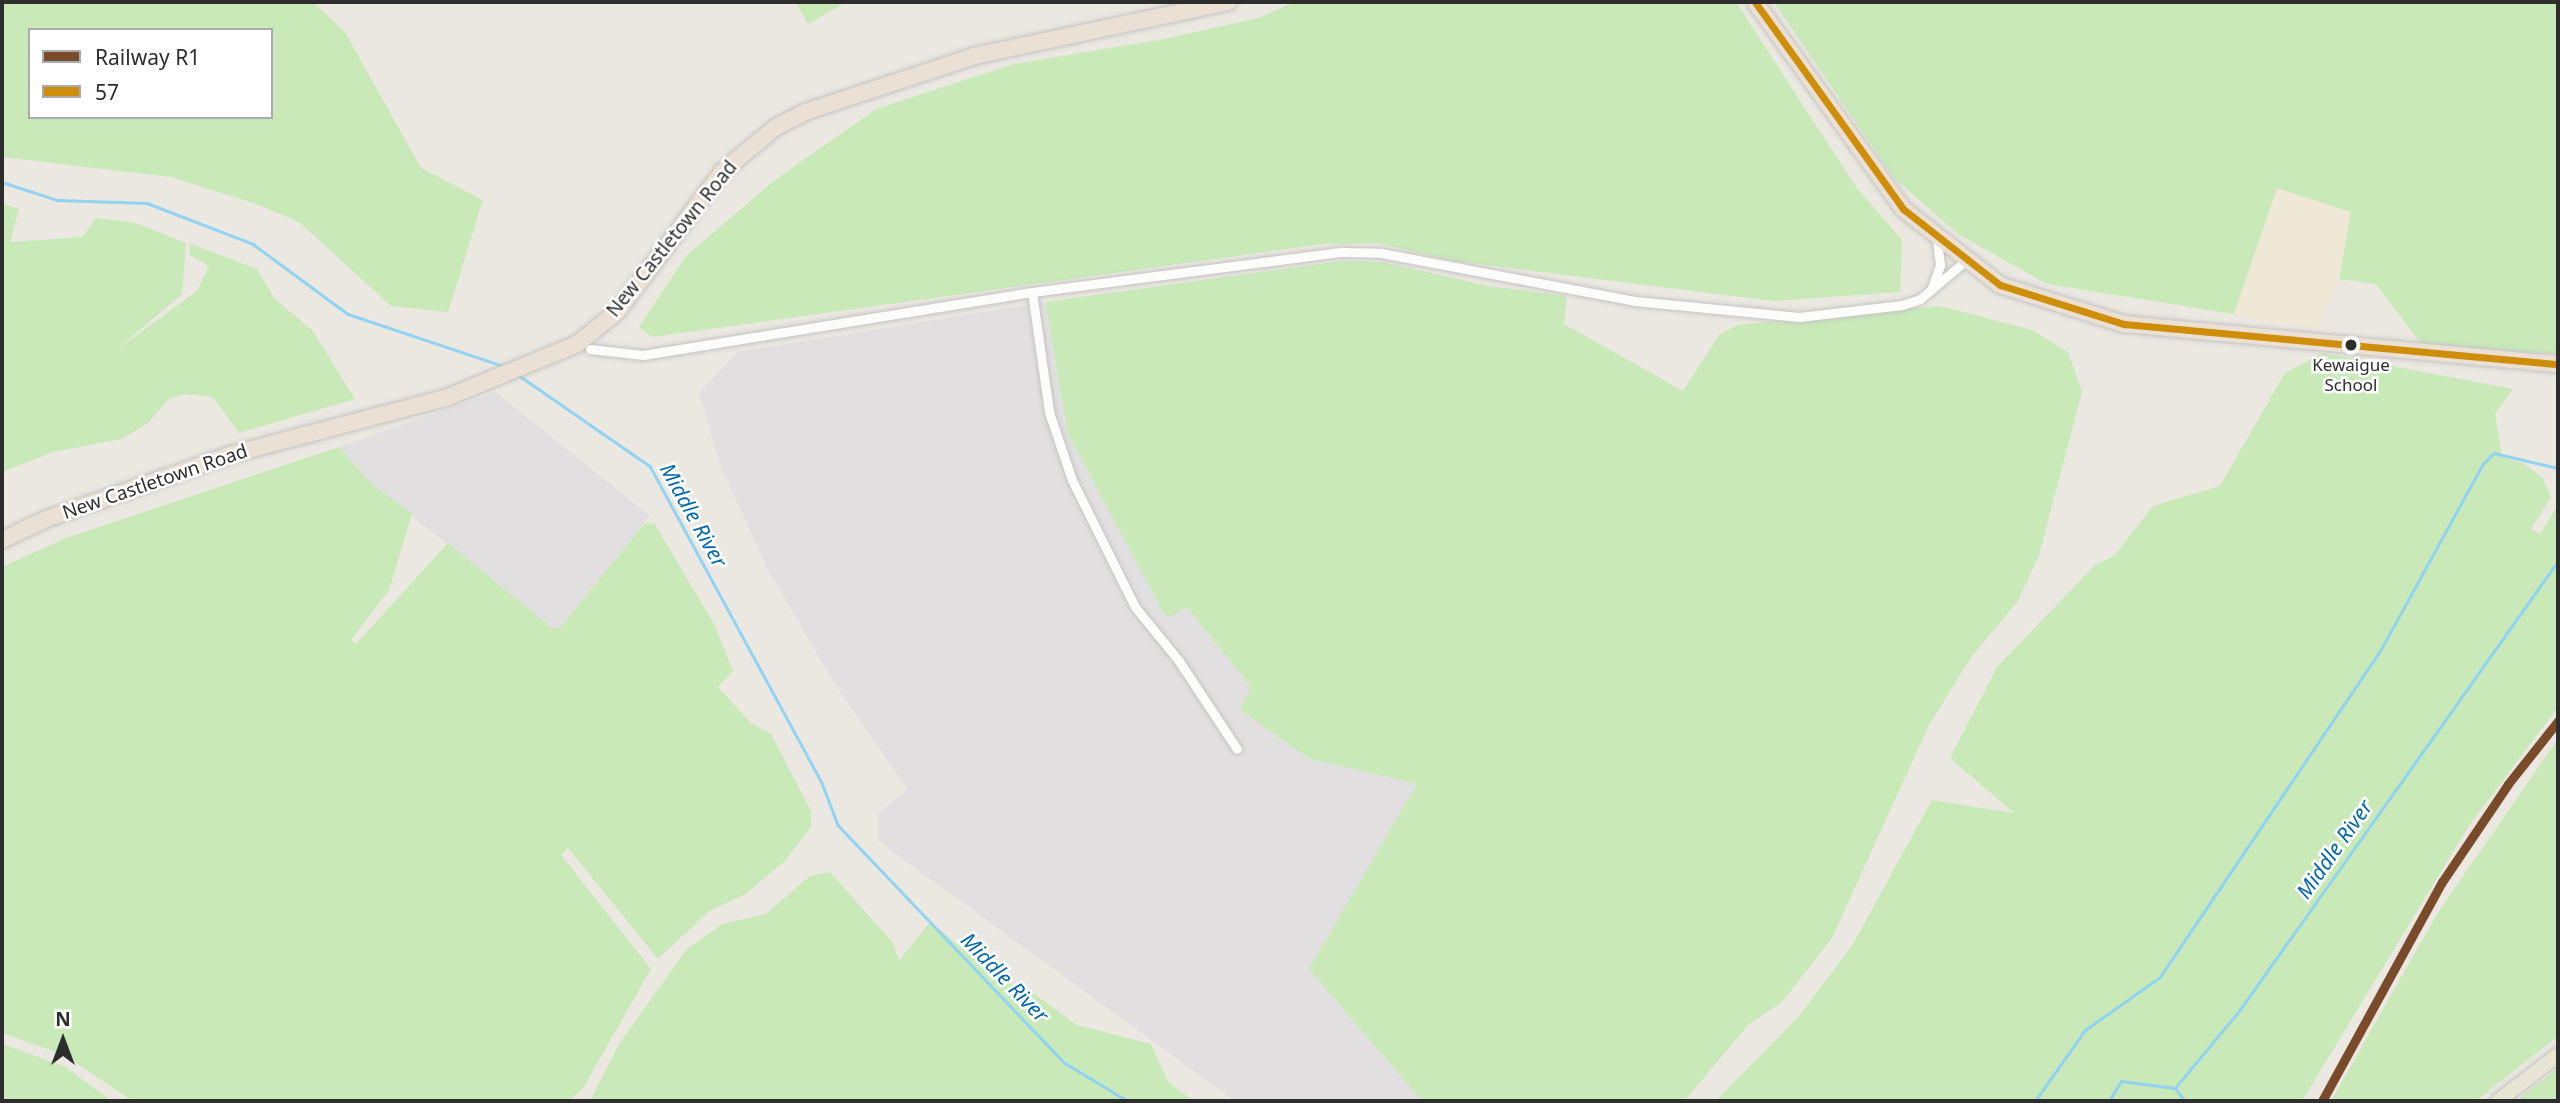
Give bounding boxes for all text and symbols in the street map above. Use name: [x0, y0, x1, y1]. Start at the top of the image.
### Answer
legend: [28, 28, 273, 119]
text: Railway R1: [95, 43, 200, 71]
text: 57: [95, 78, 119, 106]
street label: New Castletown Road: [602, 156, 742, 322]
marker: Kewaigue School: [2344, 338, 2358, 352]
place label: Kewaigue School: [2312, 355, 2390, 395]
street label: New Castletown Road: [60, 440, 250, 524]
water label: Middle River: [655, 459, 733, 571]
water label: Middle River: [2291, 795, 2377, 903]
water label: Middle River: [956, 927, 1054, 1027]
north arrow: [28, 1005, 98, 1075]
text: N: [55, 1006, 71, 1032]

